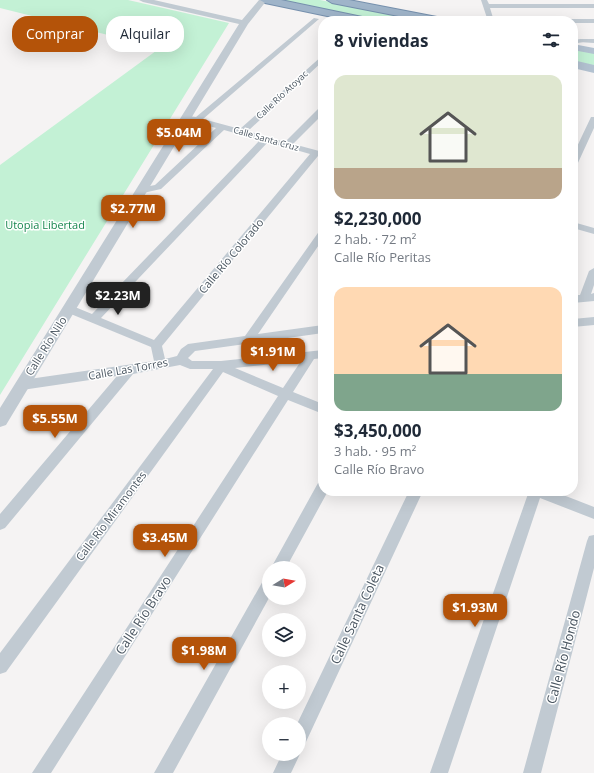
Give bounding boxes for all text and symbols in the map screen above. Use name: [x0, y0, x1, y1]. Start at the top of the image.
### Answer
chip: Comprar: [12, 16, 98, 52]
chip: Alquilar: [106, 16, 184, 52]
text: 8 viviendas: [334, 29, 429, 52]
icon: filters: [540, 29, 562, 51]
street label: Calle Río Atoyac: [253, 67, 311, 122]
icon: home: [412, 101, 484, 173]
pin: $5.04M: [146, 119, 212, 153]
text: $5.04M: [156, 123, 202, 141]
street label: Calle Santa Cruz: [232, 123, 300, 154]
pin: $2.77M: [100, 195, 166, 229]
text: $2.77M: [110, 199, 156, 217]
text: $2,230,000: [334, 207, 421, 230]
street label: Calle Río Colorado: [195, 215, 267, 296]
park label: Utopia Libertad: [5, 217, 85, 232]
text: 2 hab. · 72 m²: [334, 230, 416, 248]
text: Calle Río Peritas: [334, 248, 431, 266]
pin: $2.23M: [85, 282, 151, 316]
text: $2.23M: [95, 286, 141, 304]
street label: Calle Río Nilo: [21, 313, 70, 378]
icon: home: [412, 313, 484, 385]
pin: $1.91M: [240, 338, 306, 372]
text: $1.91M: [250, 342, 296, 360]
street label: Calle Las Torres: [87, 354, 169, 383]
pin: $5.55M: [22, 405, 88, 439]
text: $5.55M: [32, 409, 78, 427]
text: $3,450,000: [334, 419, 421, 442]
text: 3 hab. · 95 m²: [334, 442, 416, 460]
text: Calle Río Bravo: [334, 460, 424, 478]
street label: Calle Río Miramontes: [72, 468, 149, 564]
pin: $3.45M: [132, 524, 198, 558]
text: $3.45M: [142, 528, 188, 546]
north arrow: [262, 561, 306, 605]
map controls: [262, 561, 306, 761]
street label: Calle Santa Coleta: [326, 561, 388, 667]
street label: Calle Río Bravo: [111, 572, 175, 658]
pin: $1.93M: [442, 594, 508, 628]
text: $1.93M: [452, 598, 498, 616]
street label: Calle Río Hondo: [542, 608, 584, 706]
button: layers: [262, 613, 306, 657]
pin: $1.98M: [171, 637, 237, 671]
text: $1.98M: [181, 641, 227, 659]
button: +: [262, 665, 306, 709]
button: −: [262, 717, 306, 761]

